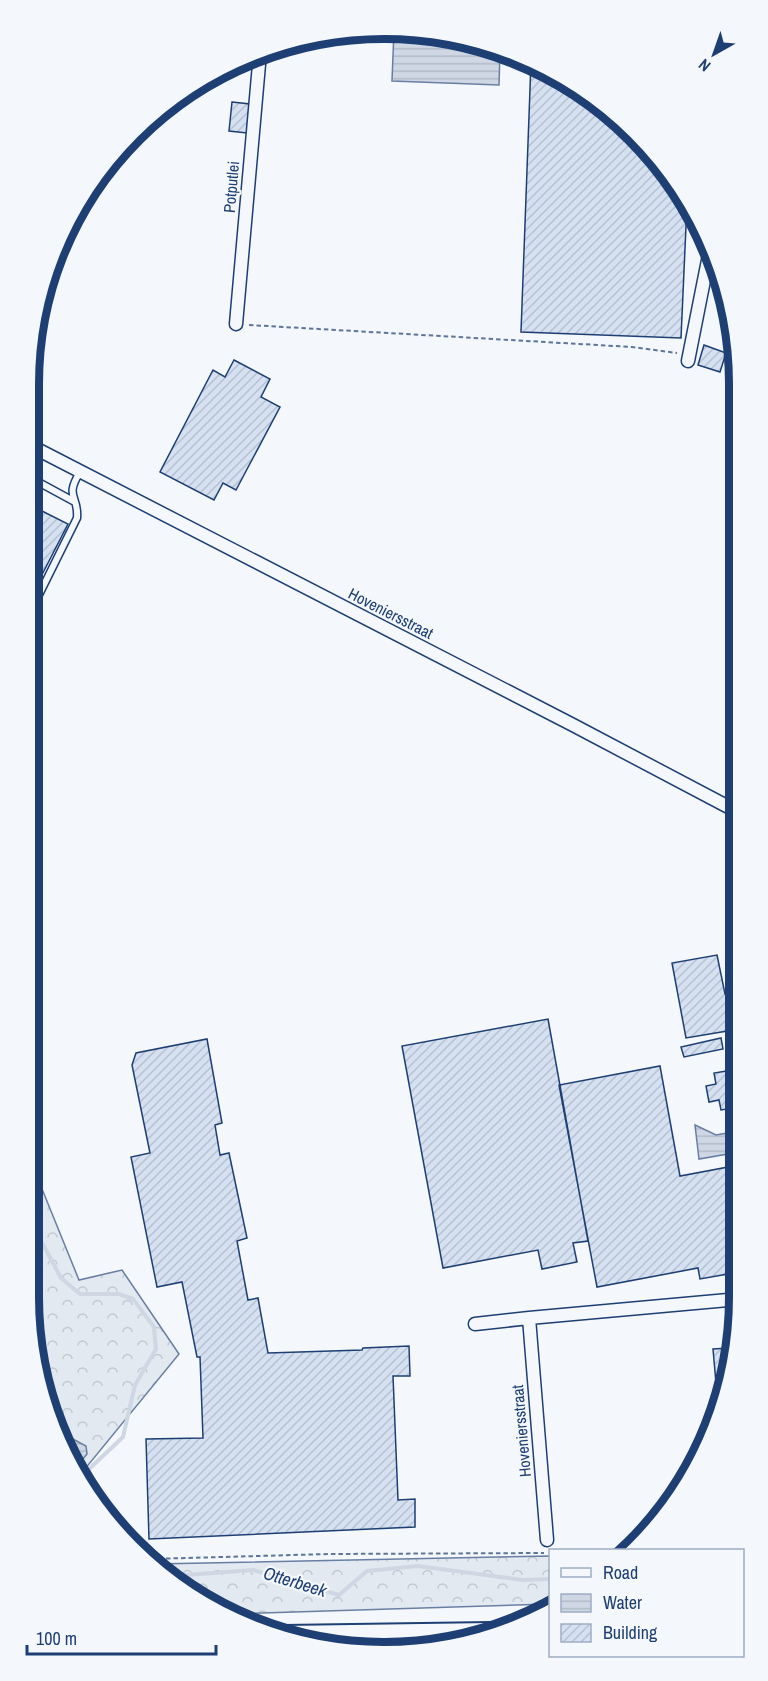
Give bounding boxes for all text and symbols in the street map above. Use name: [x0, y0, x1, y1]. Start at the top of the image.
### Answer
north arrow: [684, 24, 744, 84]
text: N: [694, 54, 715, 77]
street label: Potputlei: [218, 160, 244, 214]
street label: Hoveniersstraat: [345, 582, 438, 644]
street label: Hoveniersstraat: [506, 1384, 536, 1478]
legend: [549, 1549, 744, 1657]
water label: Otterbeek: [260, 1560, 330, 1603]
text: Road: [603, 1560, 638, 1585]
text: Water: [603, 1590, 642, 1615]
scale bar: [27, 1618, 216, 1656]
text: Building: [603, 1620, 658, 1645]
text: 100 m: [36, 1626, 77, 1651]

